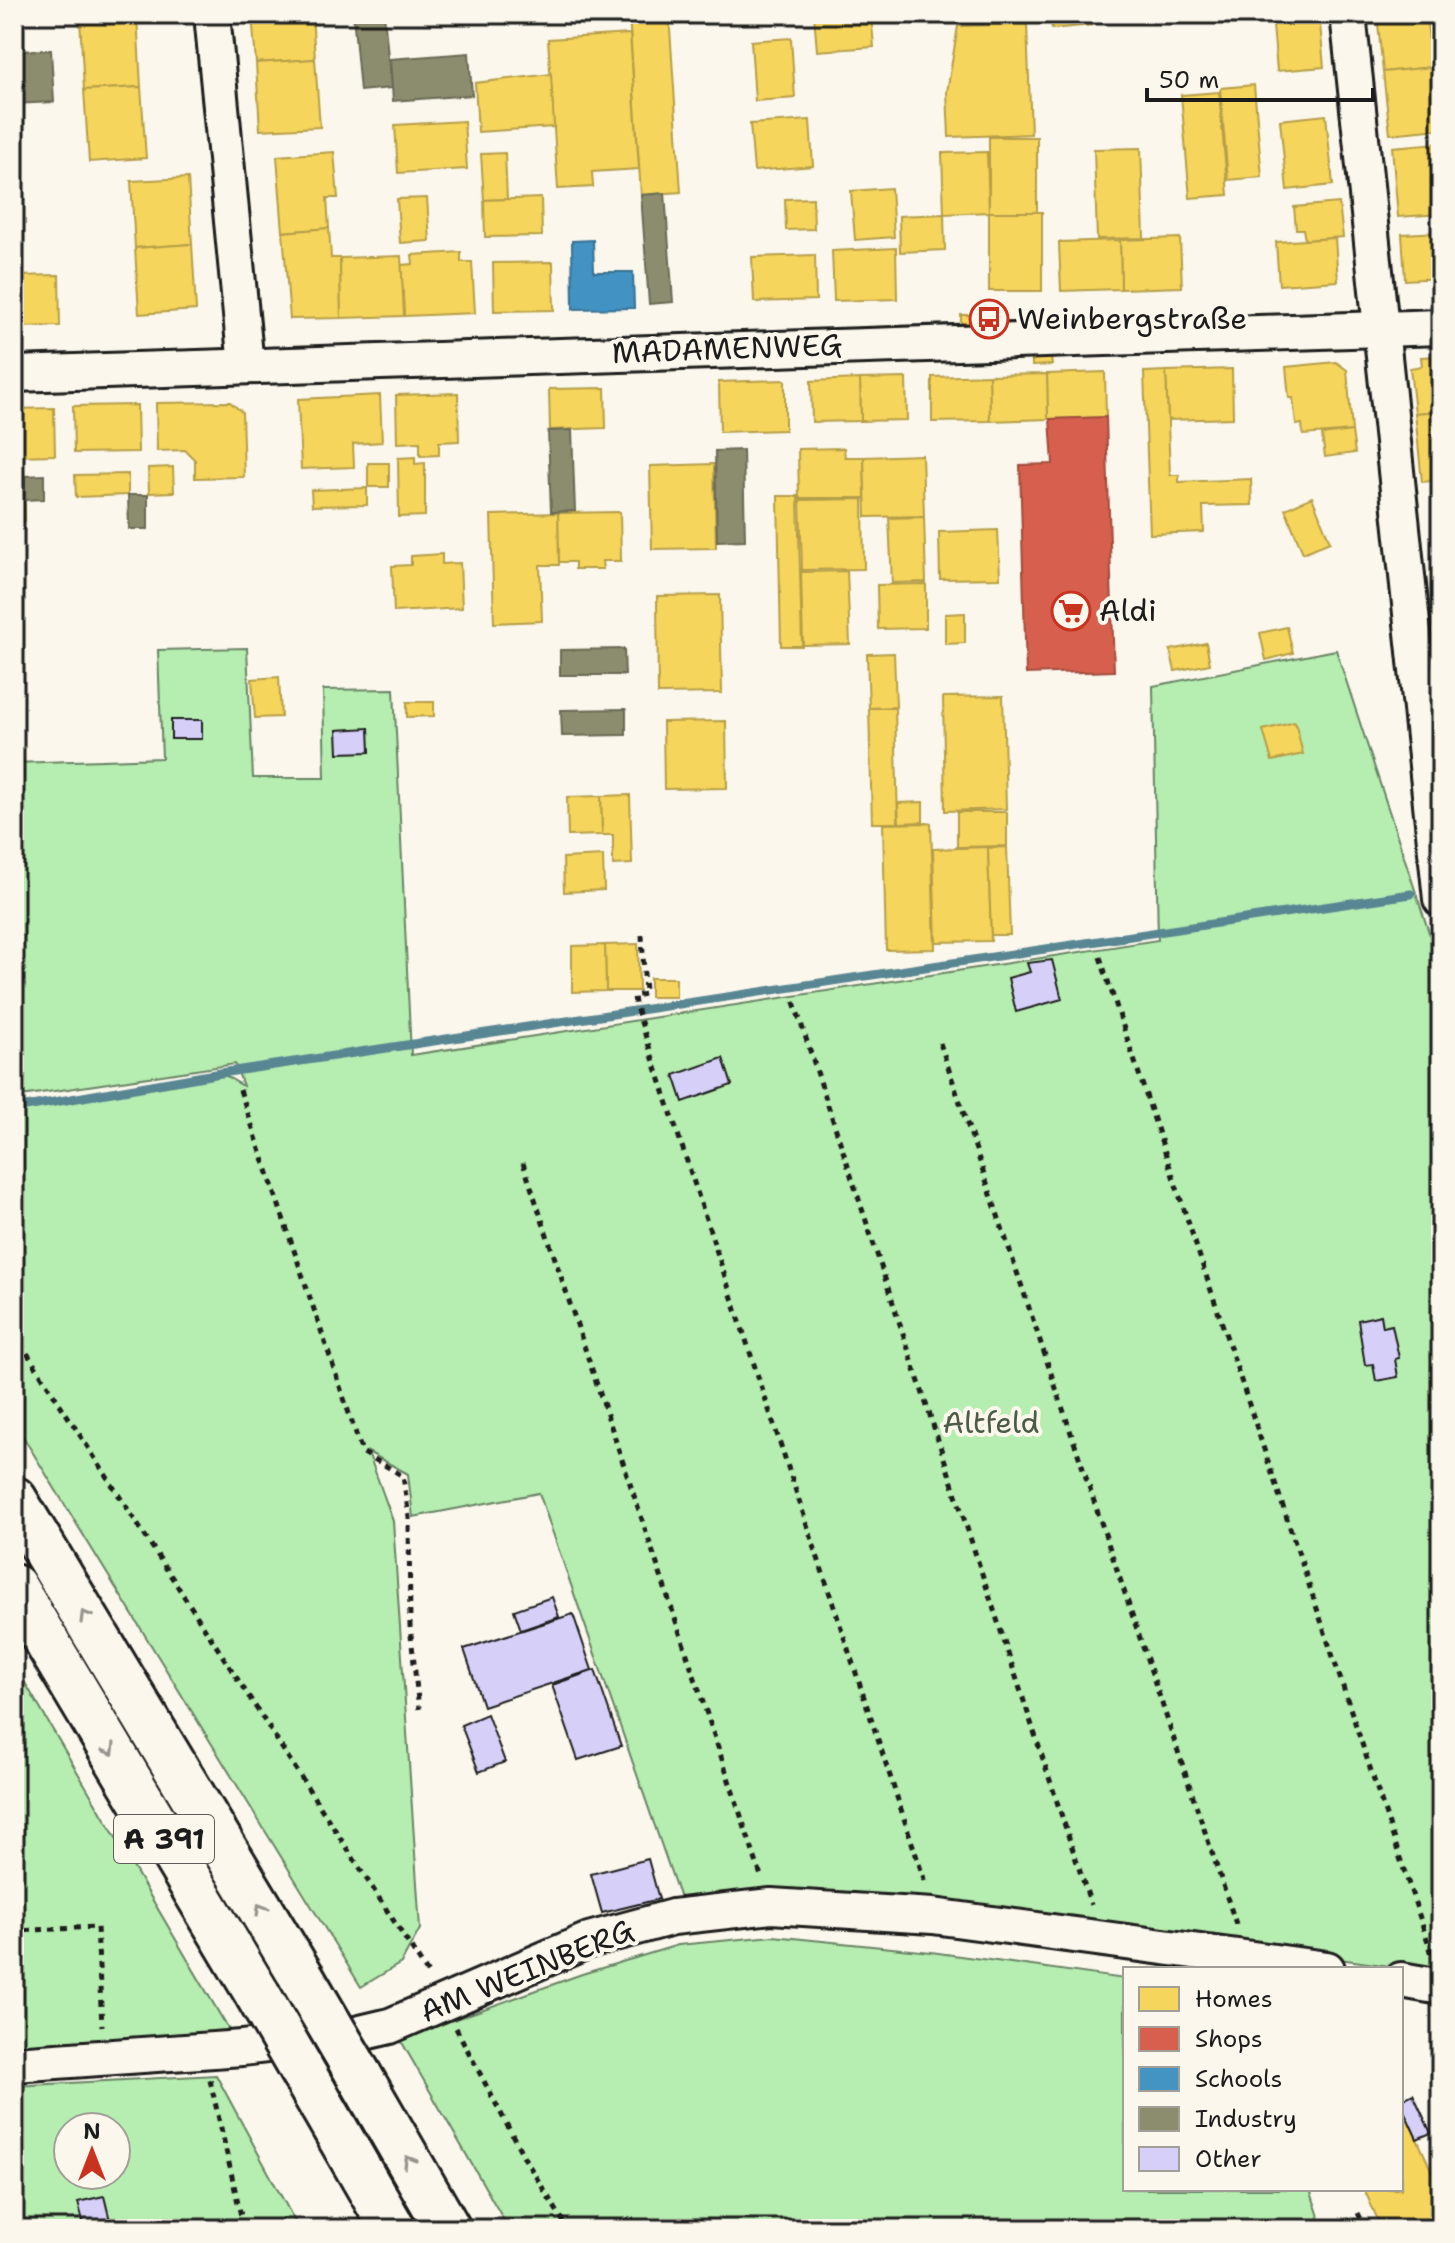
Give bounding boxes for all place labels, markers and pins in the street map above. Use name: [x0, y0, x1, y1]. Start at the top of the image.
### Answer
bus stop icon: Weinbergstraße: [968, 298, 1010, 340]
place label: Weinbergstraße: [1017, 298, 1247, 339]
supermarket icon: Aldi: [1050, 590, 1092, 632]
place label: Aldi: [1099, 590, 1157, 631]

